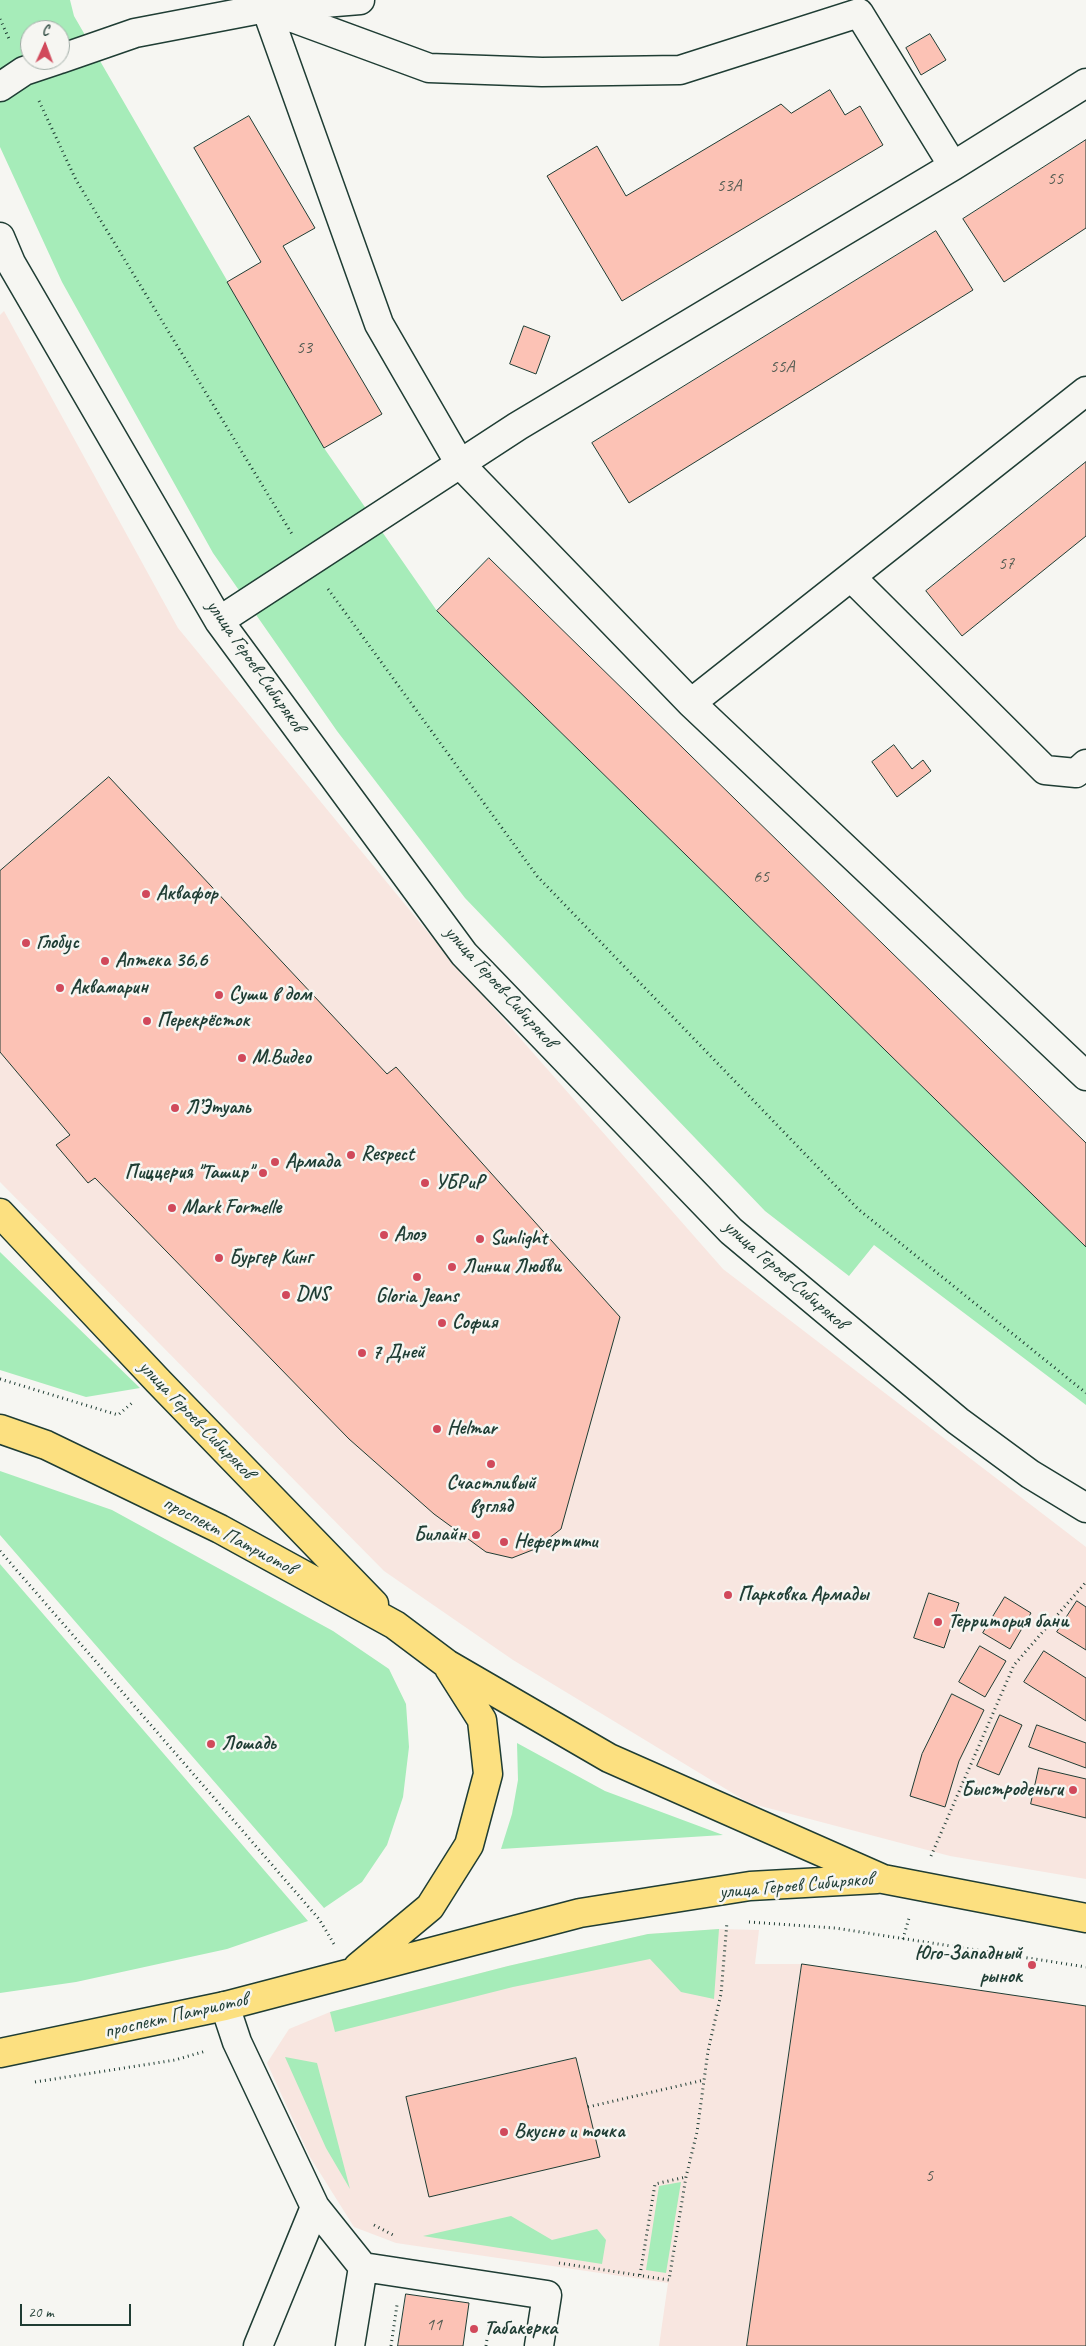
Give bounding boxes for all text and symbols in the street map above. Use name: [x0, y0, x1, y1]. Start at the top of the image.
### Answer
north arrow: [20, 20, 70, 70]
text: С: [42, 22, 49, 39]
house number: 55: [1047, 168, 1063, 190]
house number: 53А: [716, 175, 742, 197]
house number: 53: [296, 337, 312, 359]
house number: 55А: [769, 356, 795, 378]
house number: 57: [998, 553, 1014, 575]
street label: улица Героев-Сибиряков: [200, 595, 310, 737]
house number: 65: [753, 866, 769, 888]
place label: Аквафор: [156, 882, 218, 906]
marker: Аквафор: [140, 888, 152, 900]
street label: улица Героев-Сибиряков: [439, 921, 561, 1053]
place label: Глобус: [36, 931, 79, 955]
marker: Глобус: [20, 937, 32, 949]
place label: Аптека 36,6: [115, 949, 207, 973]
marker: Аптека 36,6: [99, 955, 111, 967]
place label: Аквамарин: [70, 976, 148, 1000]
marker: Аквамарин: [54, 982, 66, 994]
place label: Суши в дом: [229, 983, 311, 1007]
marker: Суши в дом: [213, 989, 225, 1001]
place label: Перекрёсток: [157, 1009, 250, 1033]
marker: Перекрёсток: [141, 1015, 153, 1027]
place label: М.Видео: [252, 1046, 311, 1070]
marker: М.Видео: [236, 1052, 248, 1064]
place label: Л’Этуаль: [185, 1096, 251, 1120]
marker: Л’Этуаль: [169, 1102, 181, 1114]
place label: Respect: [361, 1143, 414, 1167]
marker: Respect: [345, 1149, 357, 1161]
place label: Армада: [285, 1150, 341, 1174]
marker: Армада: [269, 1156, 281, 1168]
place label: Пиццерия "Ташир": [125, 1161, 253, 1185]
marker: Пиццерия "Ташир": [257, 1167, 269, 1179]
place label: УБРиР: [435, 1171, 485, 1195]
marker: УБРиР: [419, 1177, 431, 1189]
place label: Mark Formelle: [182, 1196, 281, 1220]
marker: Mark Formelle: [166, 1202, 178, 1214]
street label: улица Героев-Сибиряков: [718, 1215, 852, 1335]
place label: Алоэ: [394, 1223, 425, 1247]
place label: Sunlight: [490, 1227, 547, 1251]
marker: Алоэ: [378, 1229, 390, 1241]
marker: Sunlight: [474, 1233, 486, 1245]
place label: Бургер Кинг: [229, 1246, 312, 1270]
marker: Бургер Кинг: [213, 1252, 225, 1264]
place label: Линии Любви: [462, 1255, 561, 1279]
marker: Линии Любви: [446, 1261, 458, 1273]
marker: Gloria Jeans: [411, 1271, 423, 1283]
place label: DNS: [296, 1283, 329, 1307]
place label: Gloria Jeans: [376, 1285, 458, 1309]
marker: DNS: [280, 1289, 292, 1301]
place label: София: [452, 1311, 498, 1335]
marker: София: [436, 1317, 448, 1329]
place label: 7 Дней: [372, 1341, 424, 1365]
marker: 7 Дней: [356, 1347, 368, 1359]
street label: улица Героев-Сибиряков: [133, 1356, 259, 1484]
place label: Helmar: [447, 1417, 497, 1441]
marker: Helmar: [431, 1423, 443, 1435]
marker: Счастливый взгляд: [485, 1458, 497, 1470]
place label: Счастливый взгляд: [446, 1472, 536, 1519]
street label: проспект Патриотов: [159, 1491, 299, 1581]
place label: Билайн: [414, 1523, 466, 1547]
marker: Билайн: [470, 1529, 482, 1541]
place label: Нефертити: [514, 1530, 598, 1554]
marker: Нефертити: [498, 1536, 510, 1548]
place label: Парковка Армады: [738, 1583, 869, 1607]
marker: Парковка Армады: [722, 1589, 734, 1601]
place label: Территория бани: [948, 1610, 1069, 1634]
marker: Территория бани: [932, 1616, 944, 1628]
place label: Лошадь: [221, 1732, 276, 1756]
marker: Лошадь: [205, 1738, 217, 1750]
place label: Быстроденьги: [961, 1778, 1063, 1802]
marker: Быстроденьги: [1067, 1784, 1079, 1796]
street label: улица Героев Сибиряков: [718, 1867, 874, 1905]
place label: Юго-Западный рынок: [915, 1942, 1022, 1989]
marker: Юго-Западный рынок: [1026, 1959, 1038, 1971]
street label: проспект Патриотов: [102, 1988, 250, 2044]
place label: Вкусно и точка: [514, 2120, 625, 2144]
marker: Вкусно и точка: [498, 2126, 510, 2138]
house number: 5: [925, 2165, 933, 2187]
scale bar: [22, 2294, 134, 2326]
text: 20 m: [28, 2303, 54, 2322]
house number: 11: [426, 2314, 442, 2336]
place label: Табакерка: [484, 2317, 557, 2341]
marker: Табакерка: [468, 2323, 480, 2335]

